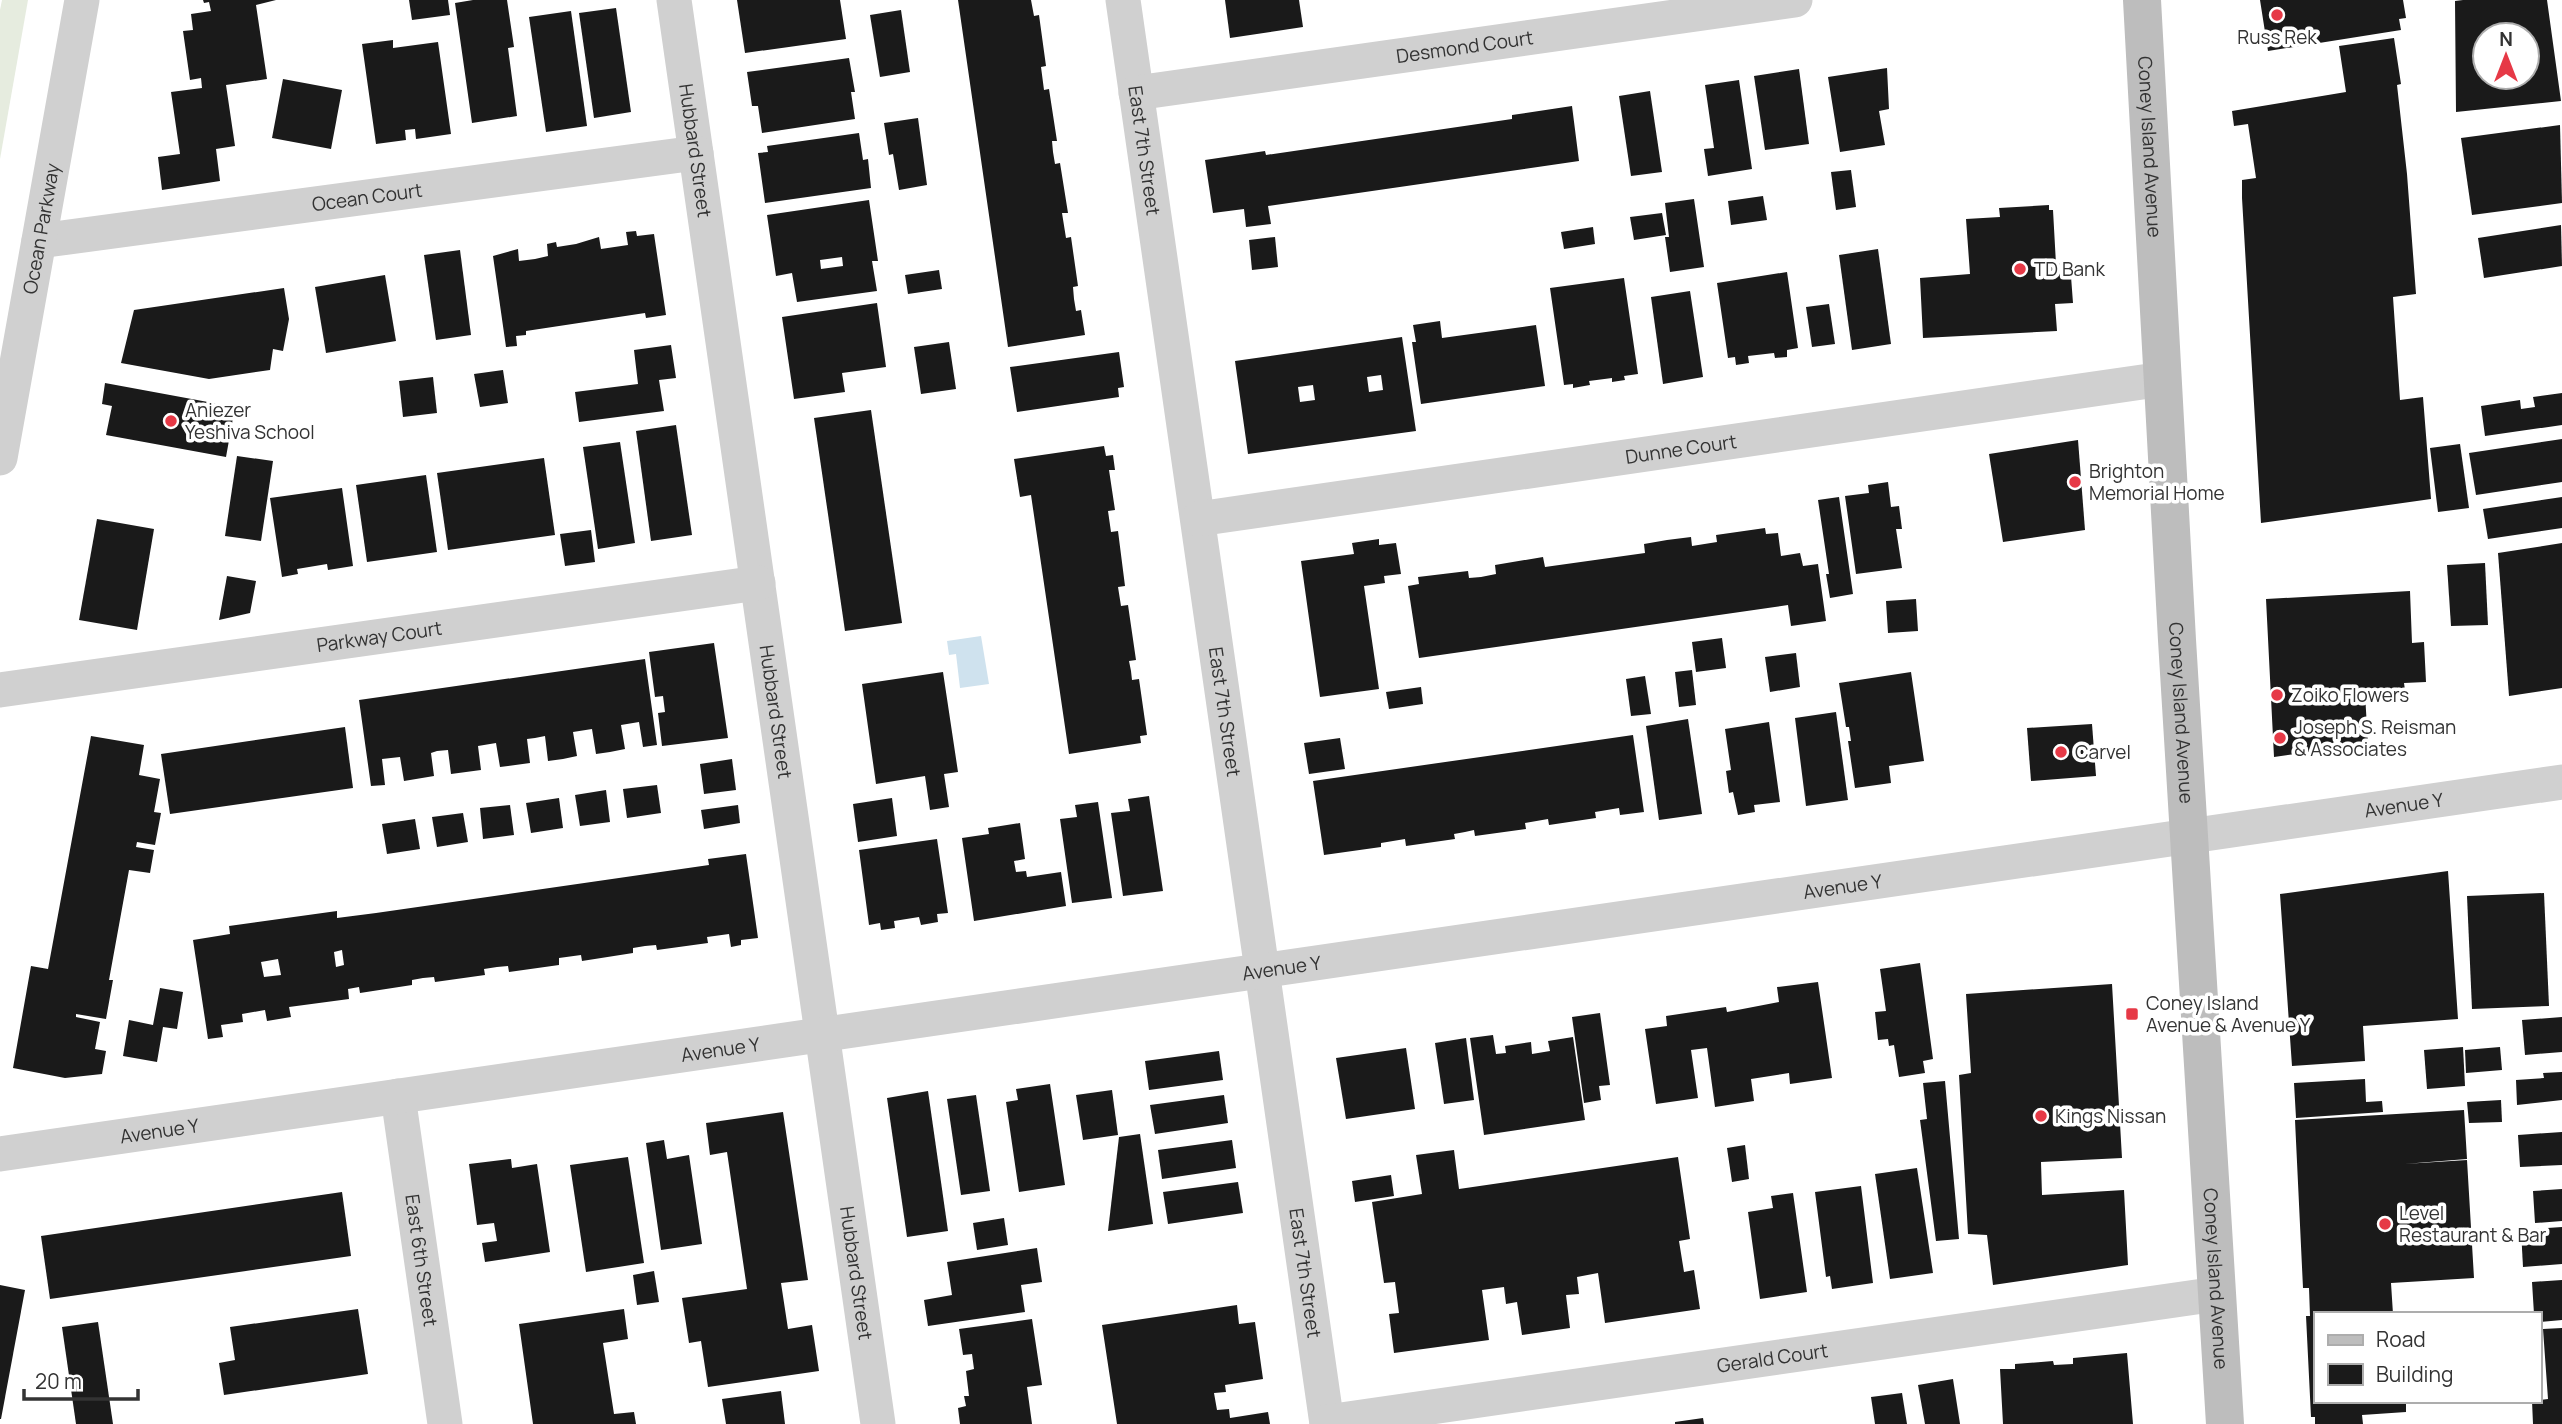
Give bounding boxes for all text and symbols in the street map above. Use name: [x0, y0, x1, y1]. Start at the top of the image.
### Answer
marker: Russ Rek: [2269, 7, 2285, 23]
north arrow: [2471, 21, 2541, 91]
street label: Desmond Court: [1395, 24, 1535, 69]
place label: Russ Rek: [2237, 24, 2317, 50]
text: N: [2499, 26, 2513, 52]
street label: Coney Island Avenue: [2132, 55, 2168, 238]
street label: Hubbard Street: [673, 82, 718, 219]
street label: East 7th Street: [1122, 84, 1167, 217]
street label: Ocean Parkway: [17, 161, 66, 296]
street label: Ocean Court: [310, 177, 424, 217]
place label: TD Bank: [2034, 256, 2105, 282]
marker: TD Bank: [2012, 261, 2028, 277]
place label: Aniezer Yeshiva School: [185, 397, 315, 445]
marker: Aniezer Yeshiva School: [163, 413, 179, 429]
street label: Dunne Court: [1624, 428, 1738, 470]
place label: Brighton Memorial Home: [2089, 458, 2225, 506]
marker: Brighton Memorial Home: [2067, 474, 2083, 490]
street label: Parkway Court: [315, 615, 444, 658]
street label: Coney Island Avenue: [2163, 622, 2200, 804]
street label: Hubbard Street: [754, 643, 798, 780]
street label: East 7th Street: [1203, 645, 1247, 778]
place label: Zoiko Flowers: [2291, 682, 2409, 708]
marker: Zoiko Flowers: [2269, 687, 2285, 703]
place label: Joseph S. Reisman & Associates: [2294, 714, 2456, 762]
marker: Joseph S. Reisman & Associates: [2272, 730, 2288, 746]
place label: Carvel: [2075, 739, 2131, 765]
marker: Carvel: [2053, 744, 2069, 760]
street label: Avenue Y: [2363, 786, 2445, 824]
street label: Avenue Y: [1801, 868, 1884, 905]
street label: Avenue Y: [1240, 949, 1323, 986]
place label: Coney Island Avenue & Avenue Y: [2146, 990, 2311, 1038]
marker: Coney Island Avenue & Avenue Y: [2124, 1006, 2140, 1022]
street label: Avenue Y: [679, 1031, 762, 1068]
place label: Kings Nissan: [2055, 1103, 2166, 1129]
marker: Kings Nissan: [2033, 1108, 2049, 1124]
street label: Avenue Y: [118, 1112, 201, 1149]
street label: Coney Island Avenue: [2198, 1187, 2235, 1370]
street label: East 6th Street: [399, 1193, 444, 1328]
place label: Level Restaurant & Bar: [2399, 1200, 2547, 1248]
street label: Hubbard Street: [834, 1204, 879, 1342]
street label: East 7th Street: [1283, 1206, 1328, 1340]
marker: Level Restaurant & Bar: [2377, 1216, 2393, 1232]
legend: [2314, 1312, 2541, 1403]
text: Road: [2376, 1325, 2426, 1353]
street label: Gerald Court: [1715, 1337, 1830, 1379]
scale bar: [24, 1358, 138, 1402]
text: Building: [2376, 1360, 2453, 1388]
text: 20 m: [35, 1367, 82, 1395]

